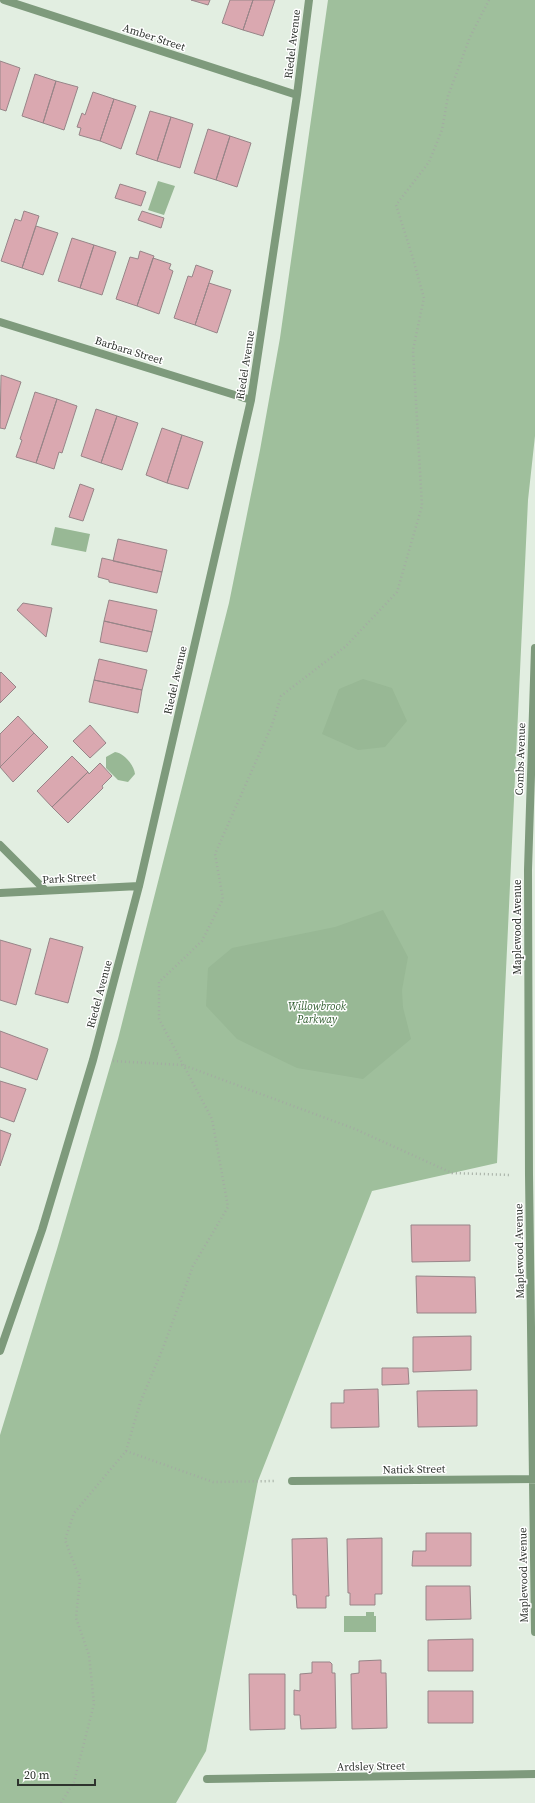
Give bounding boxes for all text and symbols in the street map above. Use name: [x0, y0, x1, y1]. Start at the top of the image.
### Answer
street label: Riedel Avenue: [281, 8, 304, 80]
street label: Amber Street: [121, 20, 187, 55]
street label: Riedel Avenue: [233, 329, 258, 401]
street label: Barbara Street: [93, 333, 165, 368]
street label: Riedel Avenue: [160, 644, 191, 716]
street label: Combs Avenue: [512, 722, 529, 796]
street label: Park Street: [42, 870, 97, 887]
street label: Maplewood Avenue: [510, 879, 525, 975]
street label: Riedel Avenue: [83, 958, 116, 1030]
park label: Willowbrook Parkway: [288, 999, 347, 1027]
street label: Maplewood Avenue: [511, 1203, 528, 1299]
street label: Natick Street: [383, 1461, 446, 1478]
street label: Maplewood Avenue: [515, 1527, 532, 1623]
street label: Ardsley Street: [337, 1758, 406, 1775]
scale bar: [18, 1761, 95, 1787]
text: 20 m: [24, 1767, 50, 1783]

